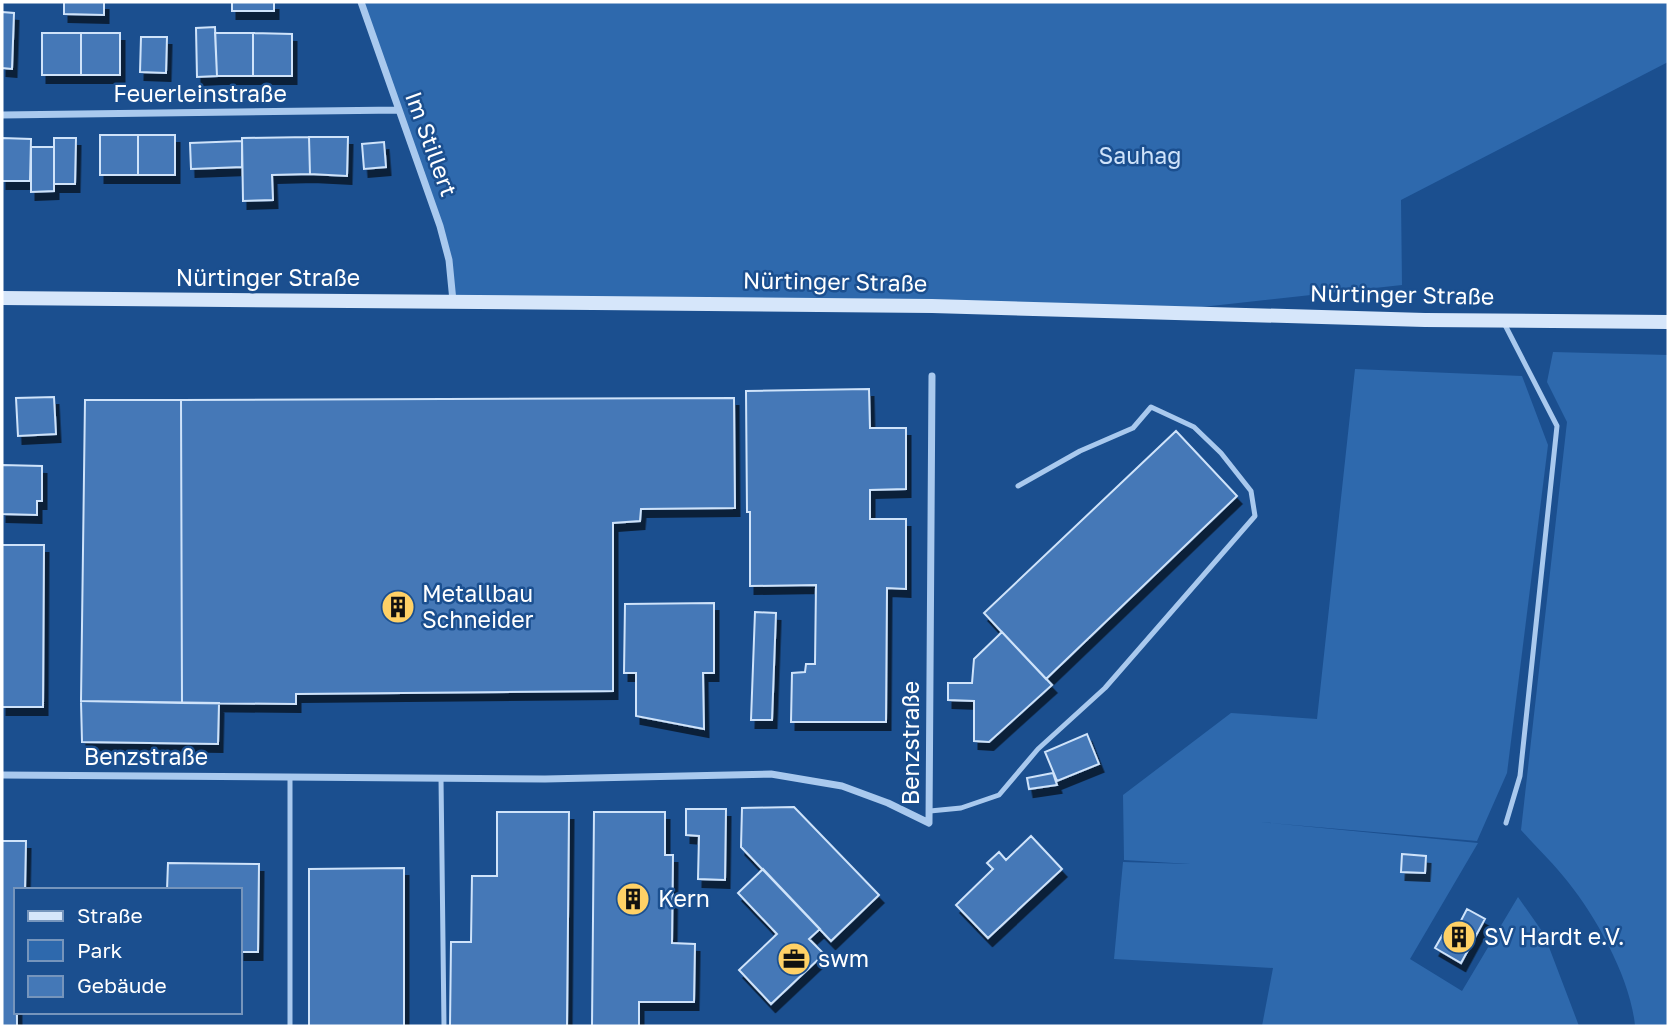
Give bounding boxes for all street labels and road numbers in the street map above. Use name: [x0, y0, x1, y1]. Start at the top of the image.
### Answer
street label: Feuerleinstraße: [113, 79, 287, 107]
street label: Im Stillert: [400, 87, 464, 200]
street label: Nürtinger Straße: [176, 263, 360, 291]
street label: Nürtinger Straße: [743, 265, 927, 297]
street label: Nürtinger Straße: [1310, 278, 1494, 310]
street label: Benzstraße: [896, 681, 924, 805]
street label: Benzstraße: [84, 742, 208, 770]

